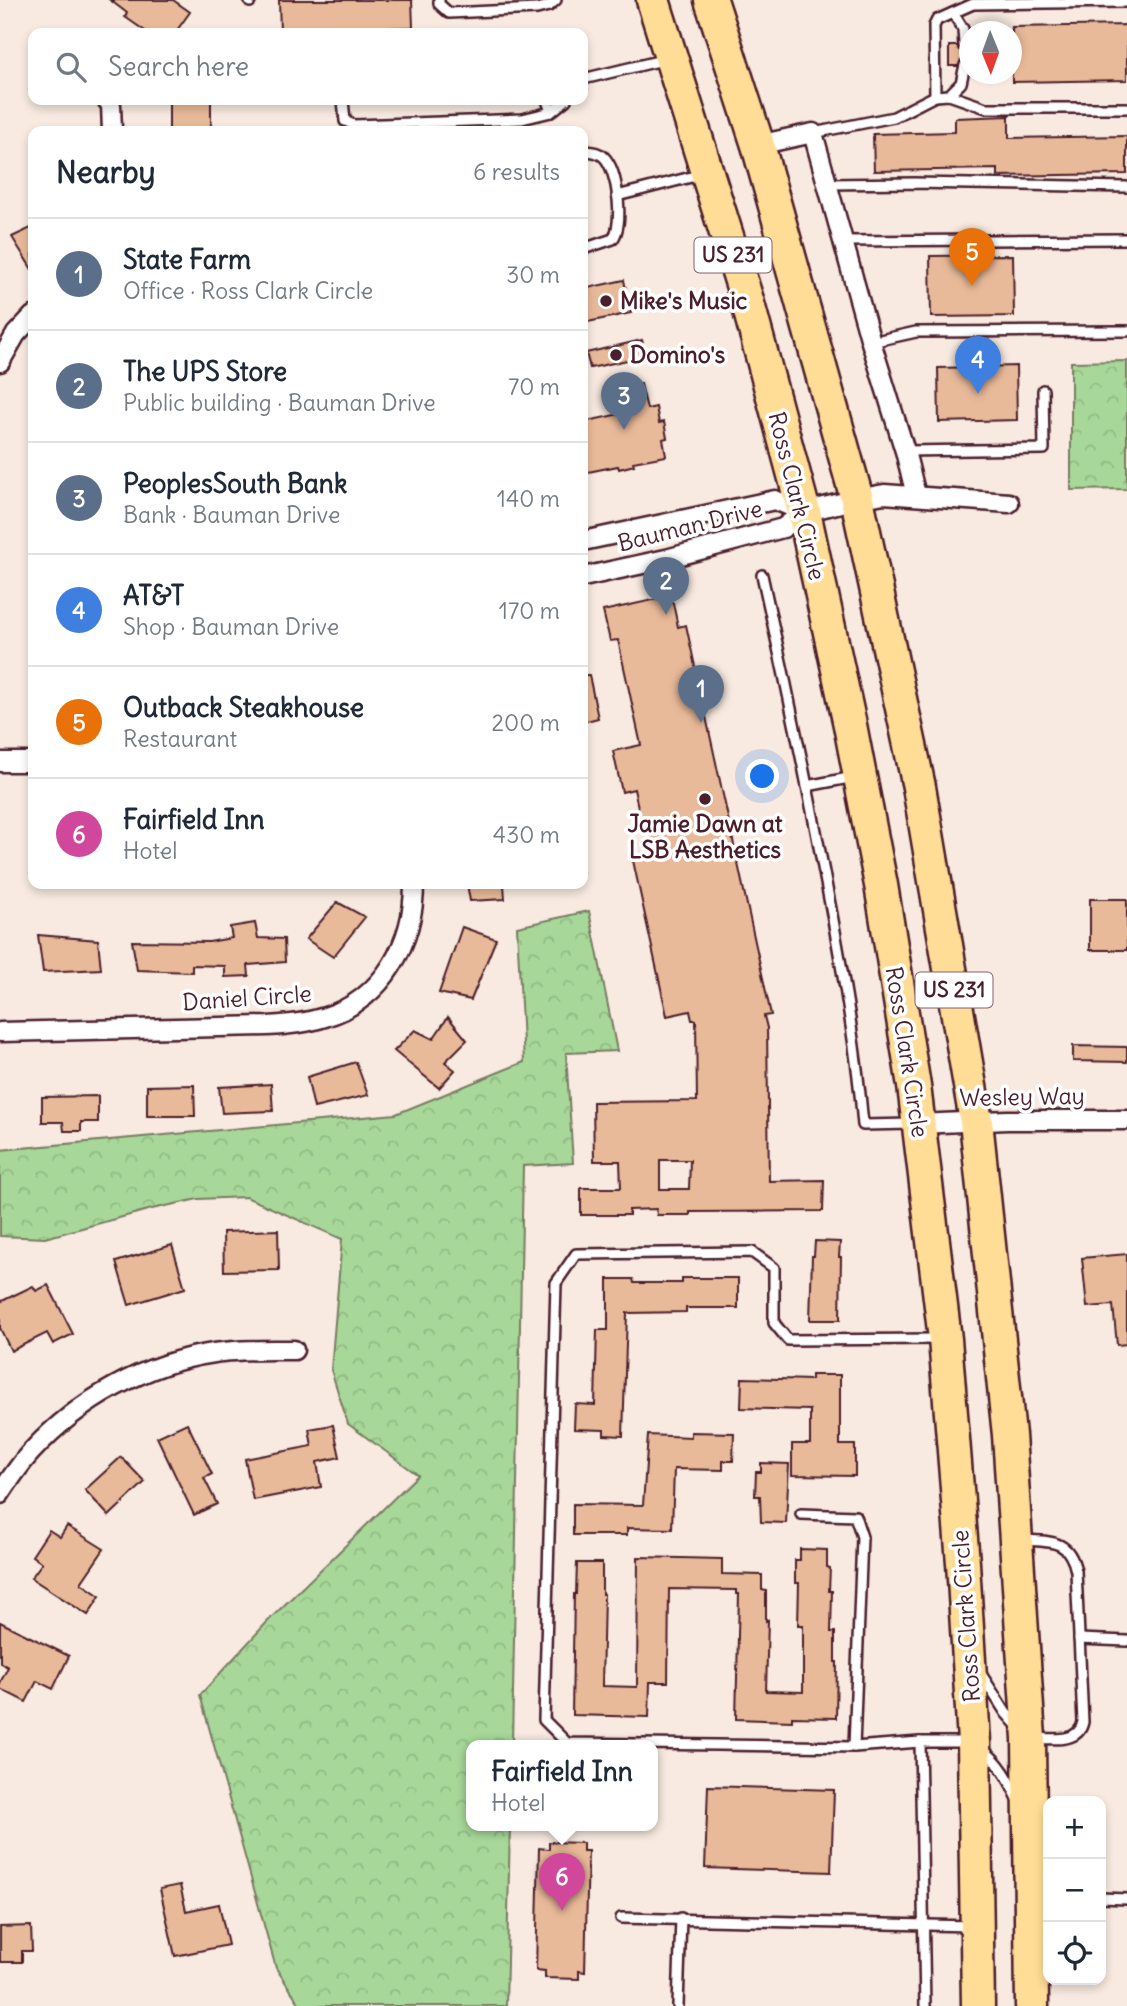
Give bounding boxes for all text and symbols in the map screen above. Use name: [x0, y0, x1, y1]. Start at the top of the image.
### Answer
north arrow: [959, 21, 1022, 84]
search box: [28, 28, 588, 105]
icon: search: [52, 48, 90, 86]
text: Search here: [108, 50, 249, 83]
text: Nearby: [56, 153, 156, 191]
text: 6 results: [473, 157, 560, 186]
pin: 5: [949, 228, 995, 286]
road number: US 231: [694, 238, 772, 272]
text: State Farm: [123, 243, 251, 276]
text: 1: [74, 260, 84, 289]
text: 30 m: [506, 260, 560, 289]
text: Office · Ross Clark Circle: [123, 276, 373, 305]
place label: Mike's Music: [620, 286, 748, 315]
marker: Mike's Music: [598, 293, 614, 309]
pin: 4: [955, 336, 1001, 394]
place label: Domino's: [630, 340, 725, 369]
marker: Domino's: [608, 347, 624, 363]
text: The UPS Store: [123, 355, 287, 388]
text: 2: [73, 372, 85, 401]
text: 70 m: [508, 372, 560, 401]
pin: 3: [601, 372, 647, 430]
text: Public building · Bauman Drive: [123, 388, 436, 417]
street label: Ross Clark Circle: [763, 409, 832, 583]
text: PeoplesSouth Bank: [123, 467, 347, 500]
text: 3: [72, 484, 86, 513]
text: 140 m: [497, 484, 560, 513]
street label: Bauman Drive: [615, 494, 765, 557]
text: Bank · Bauman Drive: [123, 500, 340, 529]
pin: 2: [643, 557, 689, 615]
text: AT&T: [123, 579, 184, 612]
text: 4: [72, 596, 86, 625]
text: 170 m: [499, 596, 560, 625]
text: Shop · Bauman Drive: [123, 612, 339, 641]
pin: 1: [678, 665, 724, 723]
text: Outback Steakhouse: [123, 691, 364, 724]
text: 5: [72, 708, 86, 737]
text: 200 m: [491, 708, 560, 737]
text: Restaurant: [123, 724, 237, 753]
your location: [745, 759, 779, 793]
marker: Jamie Dawn at LSB Aesthetics: [697, 791, 713, 807]
text: Fairfield Inn: [123, 803, 265, 836]
place label: Jamie Dawn at LSB Aesthetics: [627, 809, 783, 864]
text: 6: [72, 820, 86, 849]
text: 430 m: [493, 820, 560, 849]
text: Hotel: [123, 836, 177, 865]
street label: Ross Clark Circle: [880, 964, 935, 1139]
road number: US 231: [916, 972, 992, 1007]
street label: Daniel Circle: [181, 979, 313, 1016]
street label: Wesley Way: [959, 1081, 1085, 1112]
street label: Ross Clark Circle: [945, 1529, 986, 1703]
popup: [466, 1740, 658, 1831]
text: Fairfield Inn: [491, 1755, 633, 1788]
text: Hotel: [491, 1788, 545, 1817]
map controls: [1043, 1796, 1106, 1985]
button: +: [1043, 1796, 1106, 1859]
pin: 6: [539, 1853, 585, 1911]
button: −: [1043, 1859, 1106, 1922]
button: locate: [1043, 1922, 1106, 1985]

